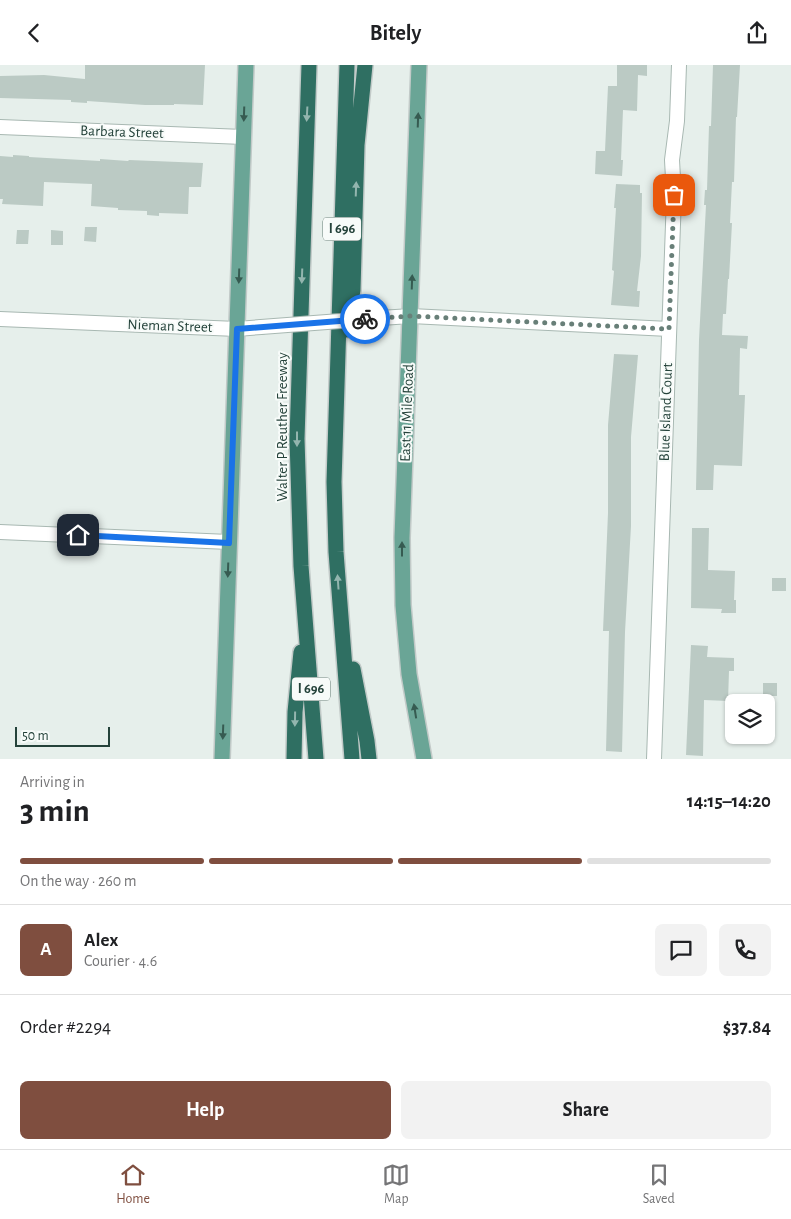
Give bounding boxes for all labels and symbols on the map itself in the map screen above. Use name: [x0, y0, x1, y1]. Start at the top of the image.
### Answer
one-way arrow: [240, 106, 248, 122]
one-way arrow: [302, 106, 310, 122]
one-way arrow: [414, 111, 422, 127]
street label: Barbara Street: [80, 123, 164, 141]
pin: [653, 174, 695, 216]
one-way arrow: [352, 180, 360, 196]
road number: I 696: [323, 217, 361, 240]
one-way arrow: [234, 268, 242, 284]
one-way arrow: [297, 268, 305, 284]
one-way arrow: [409, 274, 417, 290]
courier: [340, 294, 390, 344]
street label: Nieman Street: [127, 317, 213, 335]
street label: Walter P Reuther Freeway: [275, 352, 290, 502]
street label: Blue Island Court: [657, 362, 675, 461]
street label: East 11 Mile Road: [398, 364, 416, 462]
one-way arrow: [293, 431, 301, 447]
pin: [57, 514, 99, 556]
one-way arrow: [398, 541, 406, 557]
one-way arrow: [224, 562, 232, 578]
one-way arrow: [334, 573, 342, 589]
road number: I 696: [292, 677, 330, 701]
one-way arrow: [411, 703, 419, 719]
one-way arrow: [290, 712, 298, 728]
scale bar: [15, 724, 110, 747]
one-way arrow: [218, 725, 226, 741]

